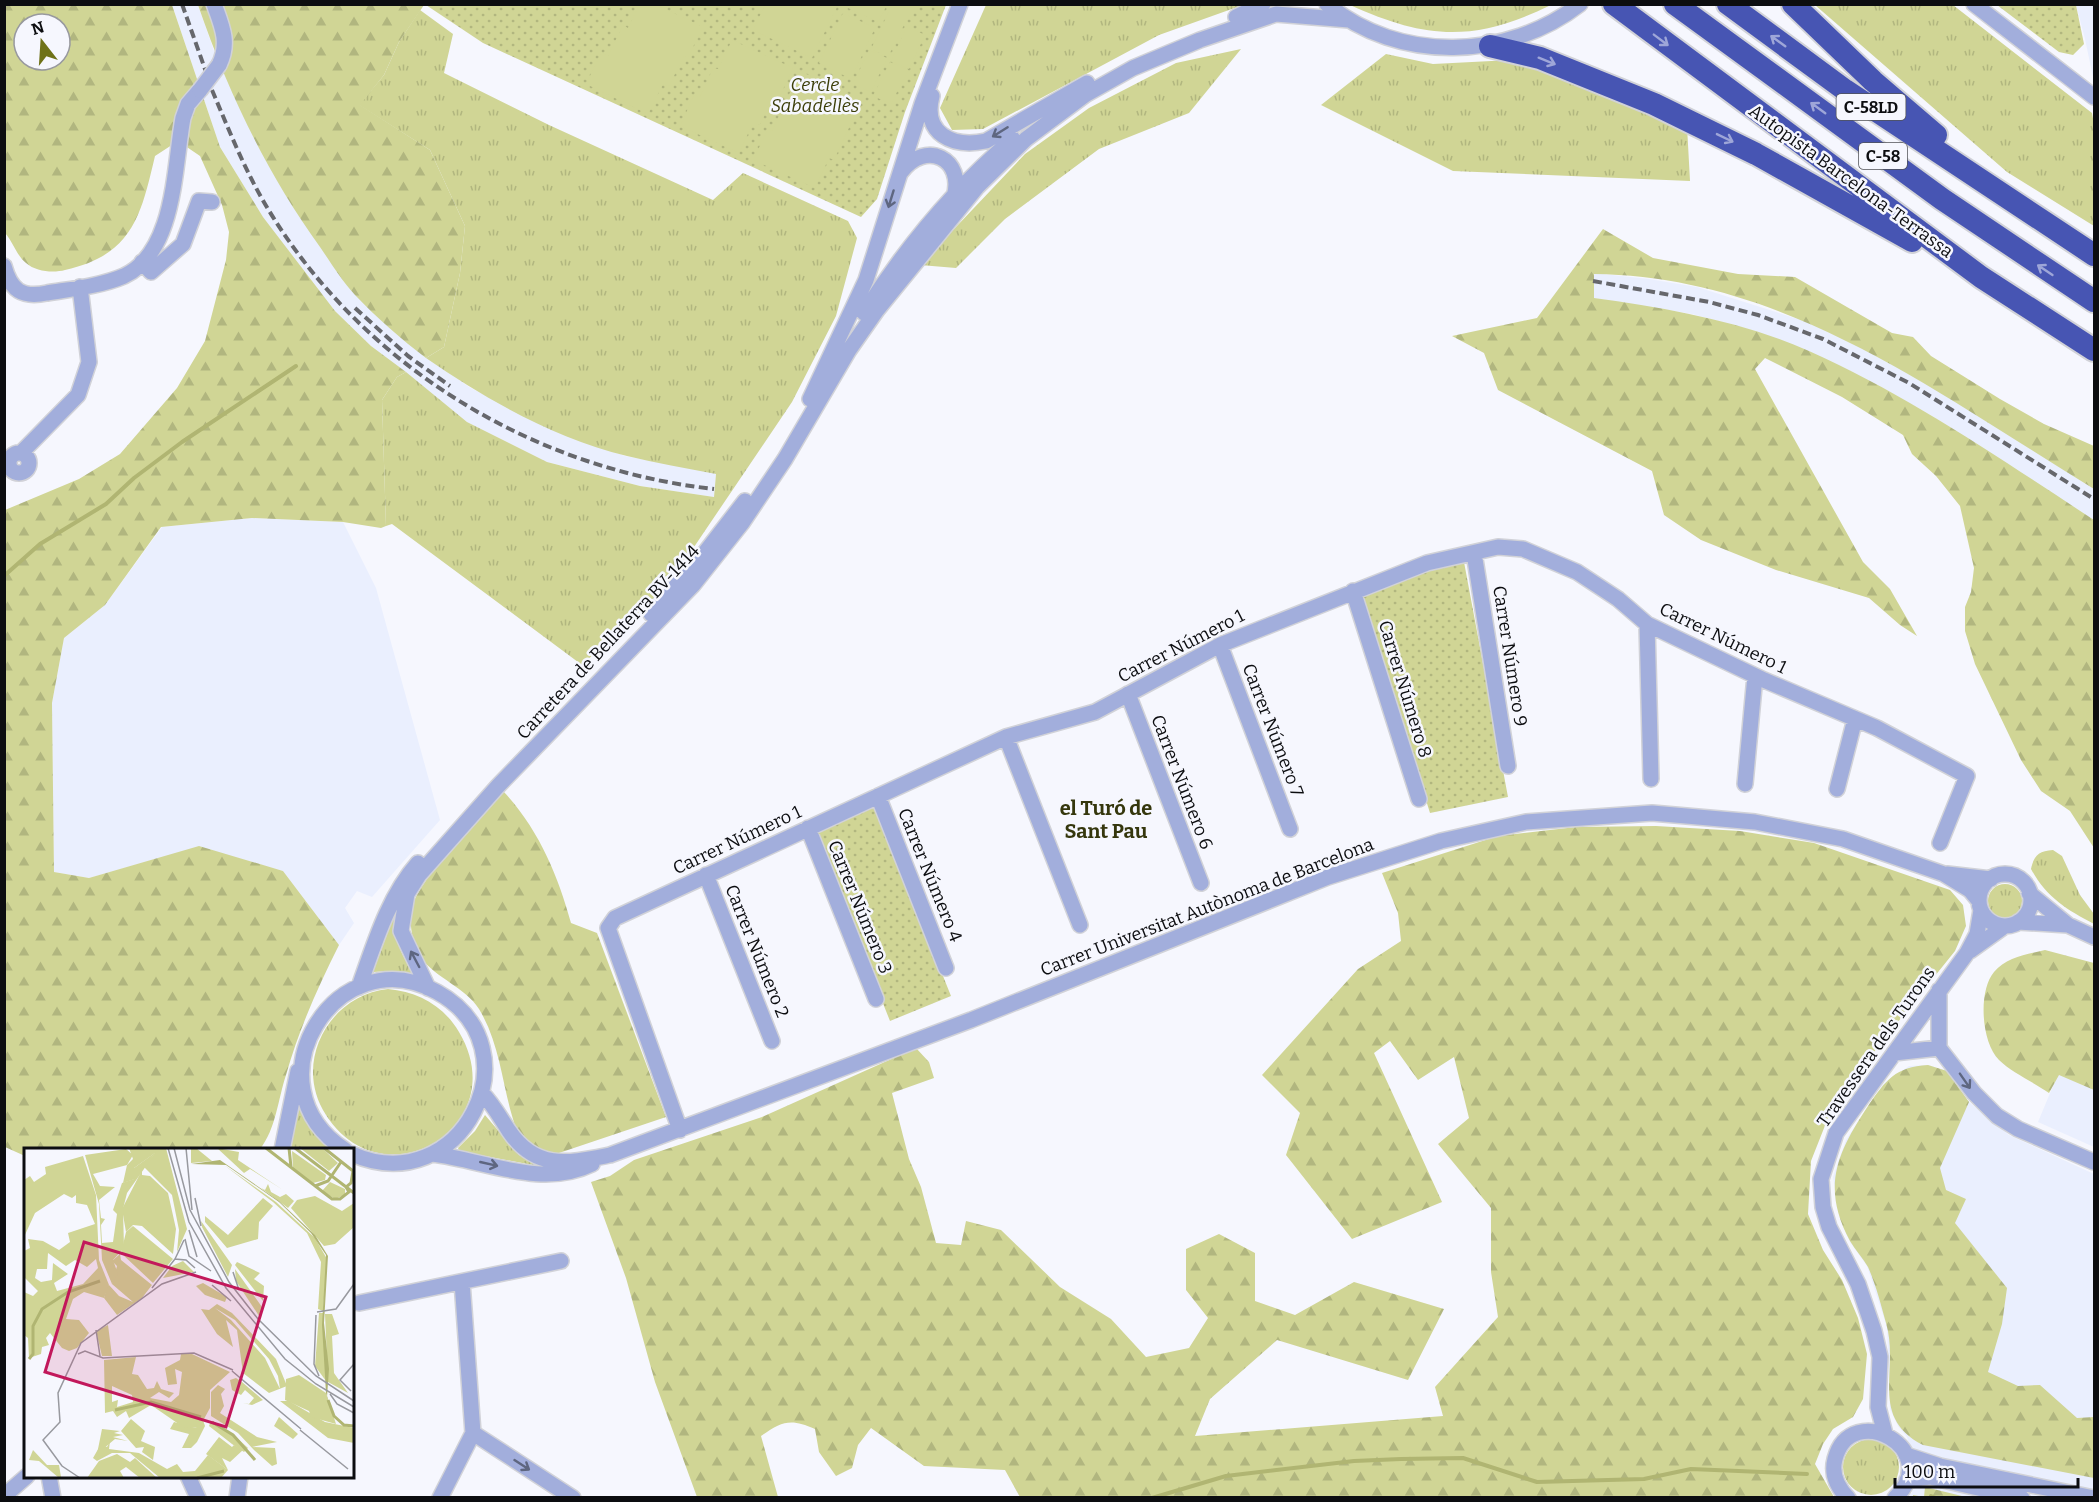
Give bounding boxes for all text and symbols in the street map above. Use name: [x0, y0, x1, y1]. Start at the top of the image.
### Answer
north arrow: [12, 12, 72, 72]
text: N: [29, 17, 46, 39]
one-way arrow: [1652, 34, 1668, 46]
one-way arrow: [1770, 35, 1786, 47]
one-way arrow: [1537, 56, 1555, 67]
park label: Cercle Sabadellès: [771, 74, 860, 117]
road number: C-58LD: [1836, 94, 1906, 120]
street label: Autopista Barcelona-Terrassa: [1745, 99, 1958, 263]
one-way arrow: [1810, 102, 1826, 115]
one-way arrow: [992, 126, 1009, 138]
one-way arrow: [1716, 133, 1734, 145]
road number: C-58: [1859, 143, 1907, 169]
one-way arrow: [885, 189, 896, 208]
one-way arrow: [2037, 263, 2054, 276]
street label: Carretera de Bellaterra BV-1414: [512, 540, 704, 744]
street label: Carrer Número 9: [1488, 584, 1532, 728]
street label: Carrer Número 1: [1656, 598, 1791, 679]
street label: Carrer Número 1: [1114, 604, 1249, 687]
street label: Carrer Número 8: [1374, 618, 1436, 760]
street label: Carrer Número 7: [1238, 660, 1308, 800]
street label: Carrer Número 6: [1146, 712, 1218, 852]
district label: el Turó de Sant Pau: [1060, 796, 1152, 843]
street label: Carrer Número 1: [669, 800, 805, 879]
street label: Carrer Número 4: [893, 805, 967, 945]
street label: Carrer Universitat Autònoma de Barcelona: [1037, 833, 1377, 981]
street label: Carrer Número 3: [823, 837, 897, 977]
street label: Carrer Número 2: [720, 881, 794, 1021]
one-way arrow: [409, 951, 420, 969]
street label: Travessera dels Turons: [1812, 963, 1940, 1131]
one-way arrow: [1959, 1072, 1971, 1089]
inset map: [24, 1148, 354, 1478]
one-way arrow: [479, 1159, 498, 1171]
scale bar: [1895, 1451, 2078, 1489]
one-way arrow: [513, 1459, 530, 1471]
text: 100 m: [1904, 1461, 1955, 1483]

